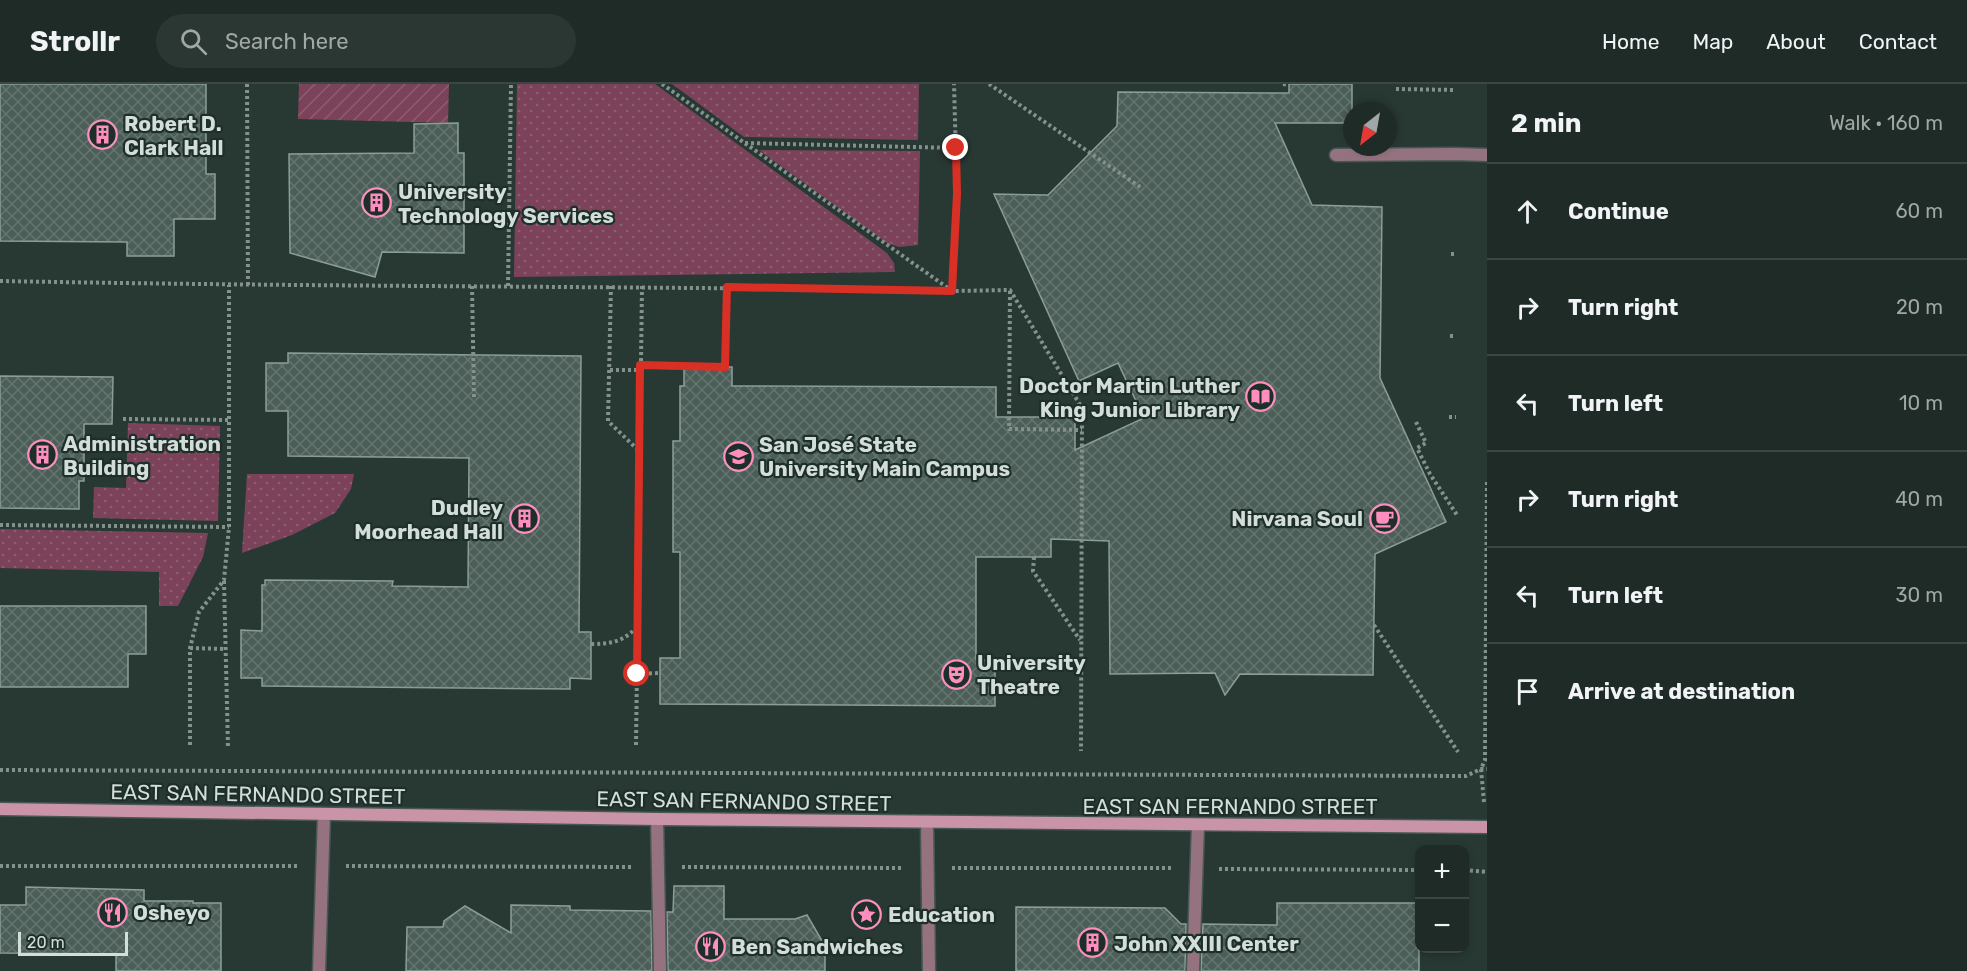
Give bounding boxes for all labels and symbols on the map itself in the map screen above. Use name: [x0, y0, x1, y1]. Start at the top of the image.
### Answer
north arrow: [1343, 102, 1397, 156]
place label: Robert D. Clark Hall: [124, 111, 223, 160]
building icon: Robert D. Clark Hall: [87, 119, 119, 151]
route end: [942, 134, 968, 160]
place label: University Technology Services: [398, 179, 614, 228]
building icon: University Technology Services: [361, 187, 393, 219]
place label: Doctor Martin Luther King Junior Library: [1019, 373, 1240, 422]
library icon: Doctor Martin Luther King Junior Library: [1245, 381, 1277, 413]
place label: Administration Building: [63, 431, 221, 480]
place label: San José State University Main Campus: [759, 432, 1010, 481]
building icon: Administration Building: [26, 439, 58, 471]
school or university icon: San José State University Main Campus: [722, 440, 754, 472]
place label: Dudley Moorhead Hall: [354, 495, 503, 544]
cafe icon: Nirvana Soul: [1368, 502, 1400, 534]
building icon: Dudley Moorhead Hall: [508, 503, 540, 535]
place label: Nirvana Soul: [1231, 506, 1363, 531]
place label: University Theatre: [977, 650, 1086, 699]
theatre icon: University Theatre: [940, 658, 972, 690]
route start: [623, 660, 649, 686]
street label: EAST SAN FERNANDO STREET: [110, 779, 406, 809]
street label: EAST SAN FERNANDO STREET: [596, 786, 892, 816]
street label: EAST SAN FERNANDO STREET: [1082, 794, 1378, 819]
restaurant icon: Osheyo: [96, 896, 128, 928]
place icon: Education: [851, 898, 883, 930]
place label: Osheyo: [133, 900, 210, 925]
place label: Education: [888, 902, 995, 927]
building icon: John XXIII Center: [1077, 927, 1109, 959]
scale bar: [18, 929, 128, 956]
restaurant icon: Ben Sandwiches: [694, 930, 726, 962]
place label: John XXIII Center: [1114, 931, 1299, 956]
place label: Ben Sandwiches: [731, 934, 903, 959]

